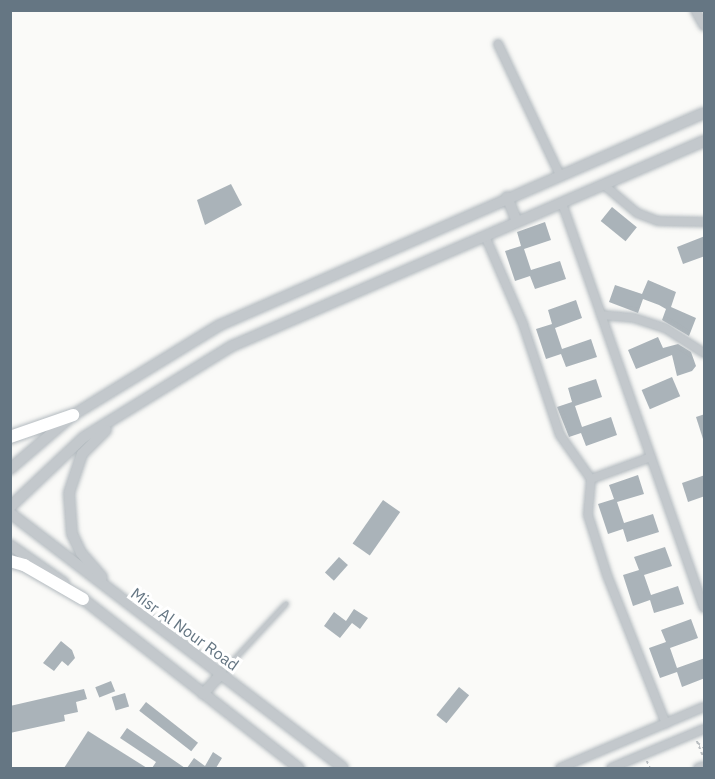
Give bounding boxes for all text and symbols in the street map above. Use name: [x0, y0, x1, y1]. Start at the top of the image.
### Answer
street label: Misr Al Nour Road: [127, 583, 243, 675]

